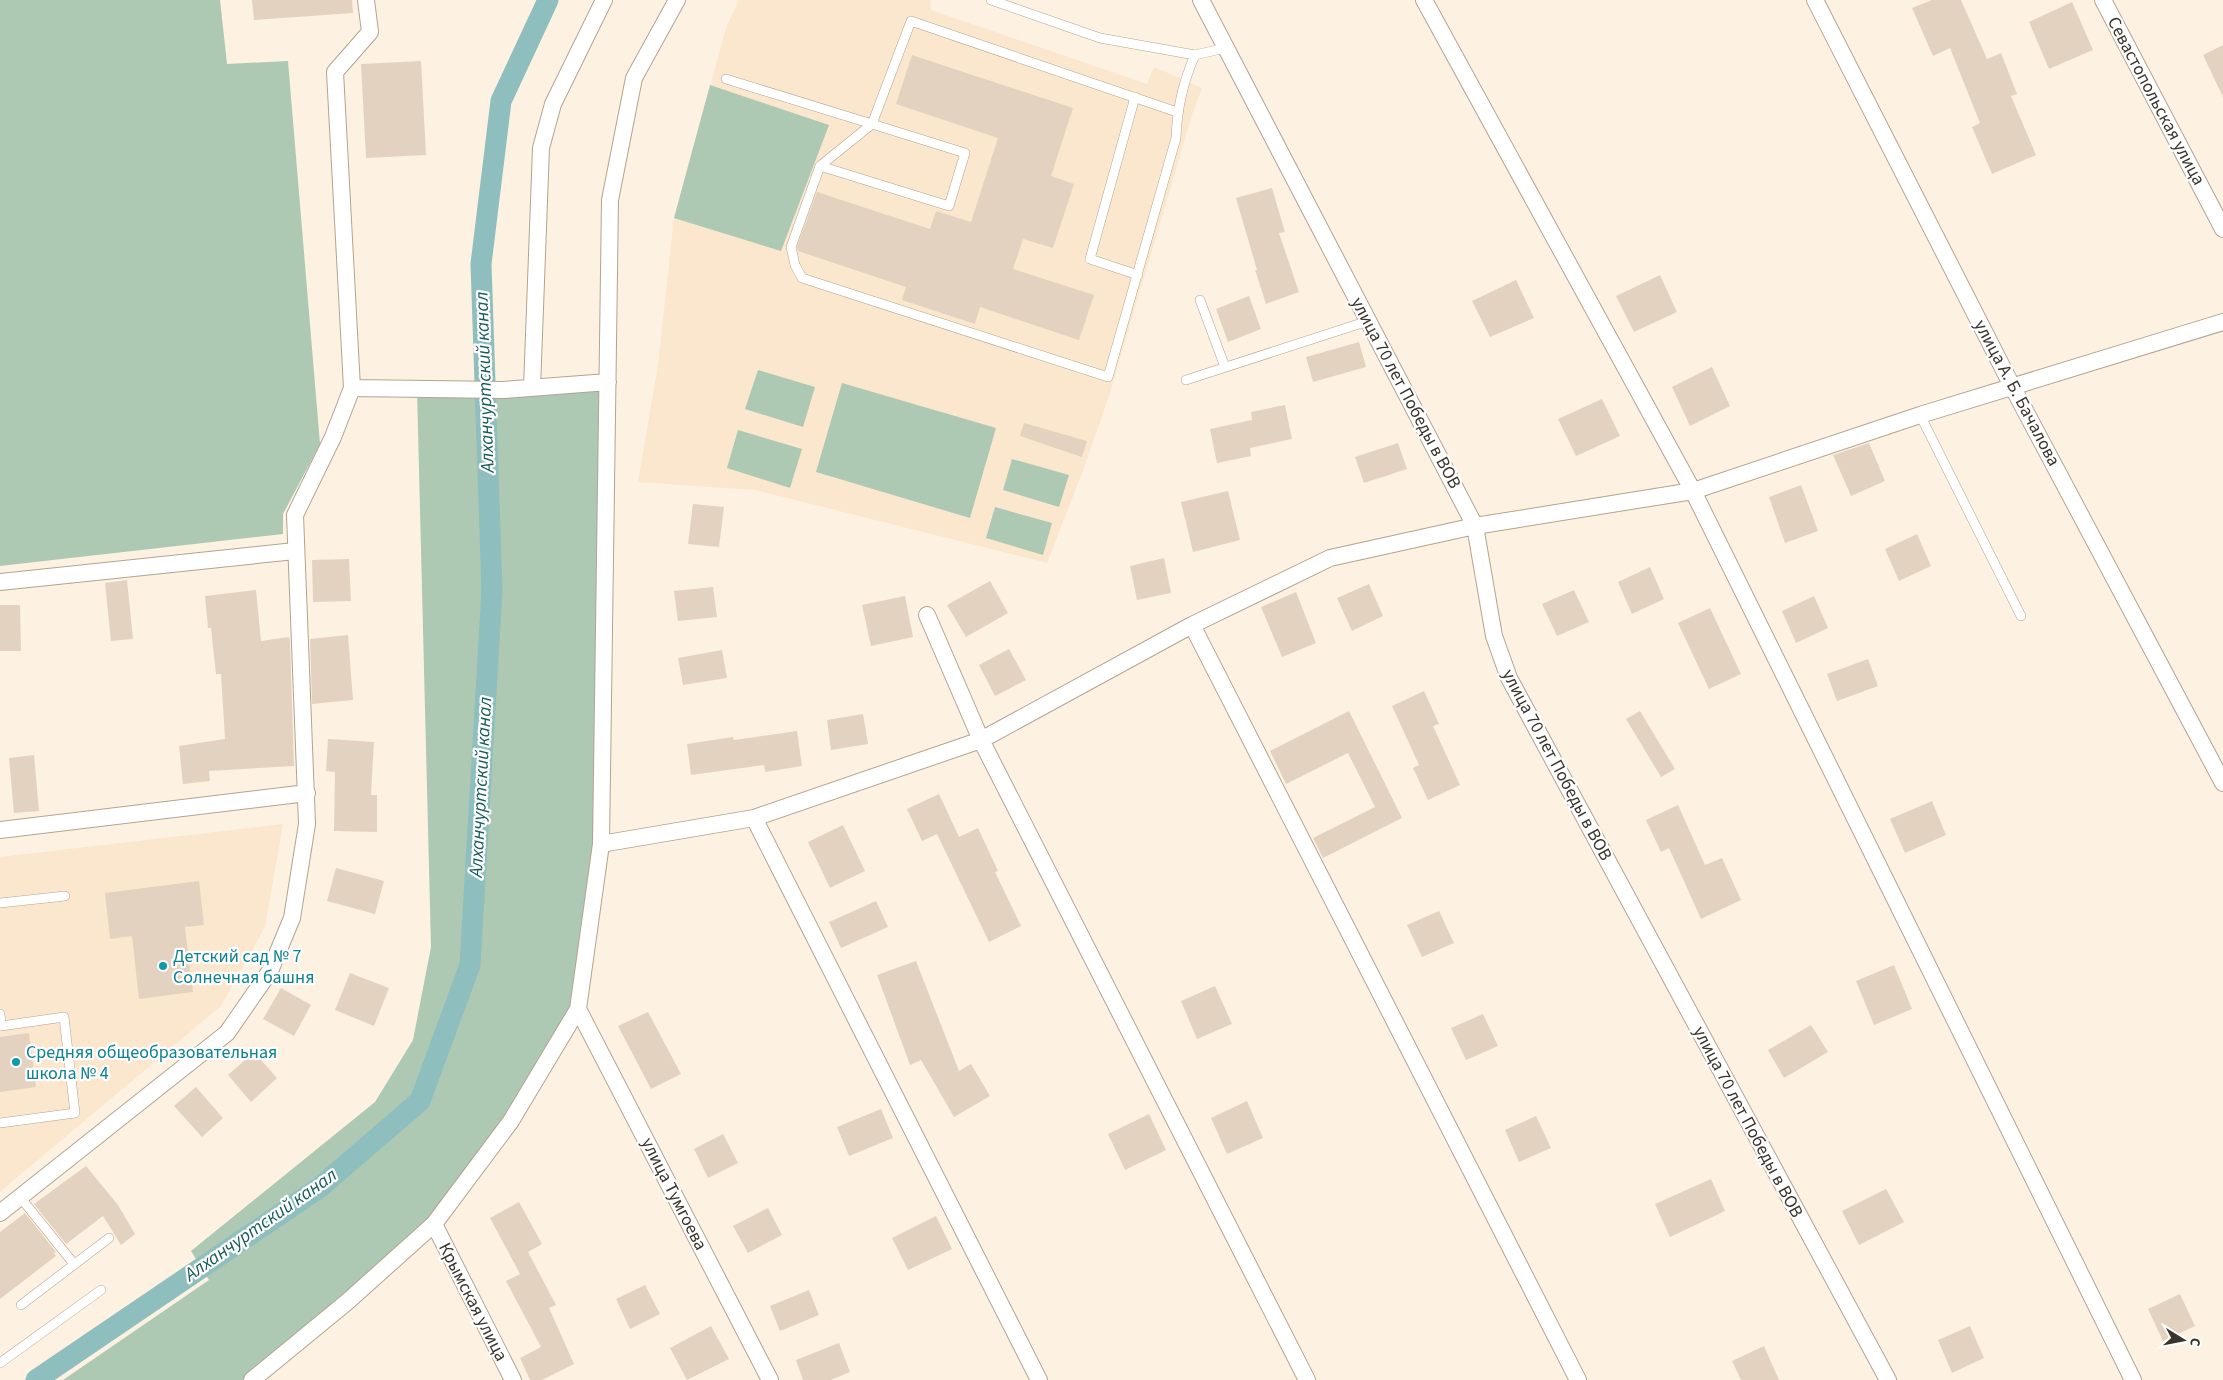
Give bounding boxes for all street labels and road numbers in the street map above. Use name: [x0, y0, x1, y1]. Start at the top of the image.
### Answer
street label: Севастопольская улица: [2101, 12, 2211, 190]
street label: улица 70 лет Победы в ВОВ: [1345, 293, 1467, 493]
street label: улица А. Б. Бачалова: [1968, 315, 2066, 471]
street label: улица 70 лет Победы в ВОВ: [1496, 665, 1618, 865]
street label: улица 70 лет Победы в ВОВ: [1687, 1022, 1809, 1222]
street label: улица Тумгоева: [635, 1133, 713, 1255]
street label: Крымская улица: [432, 1238, 514, 1366]

